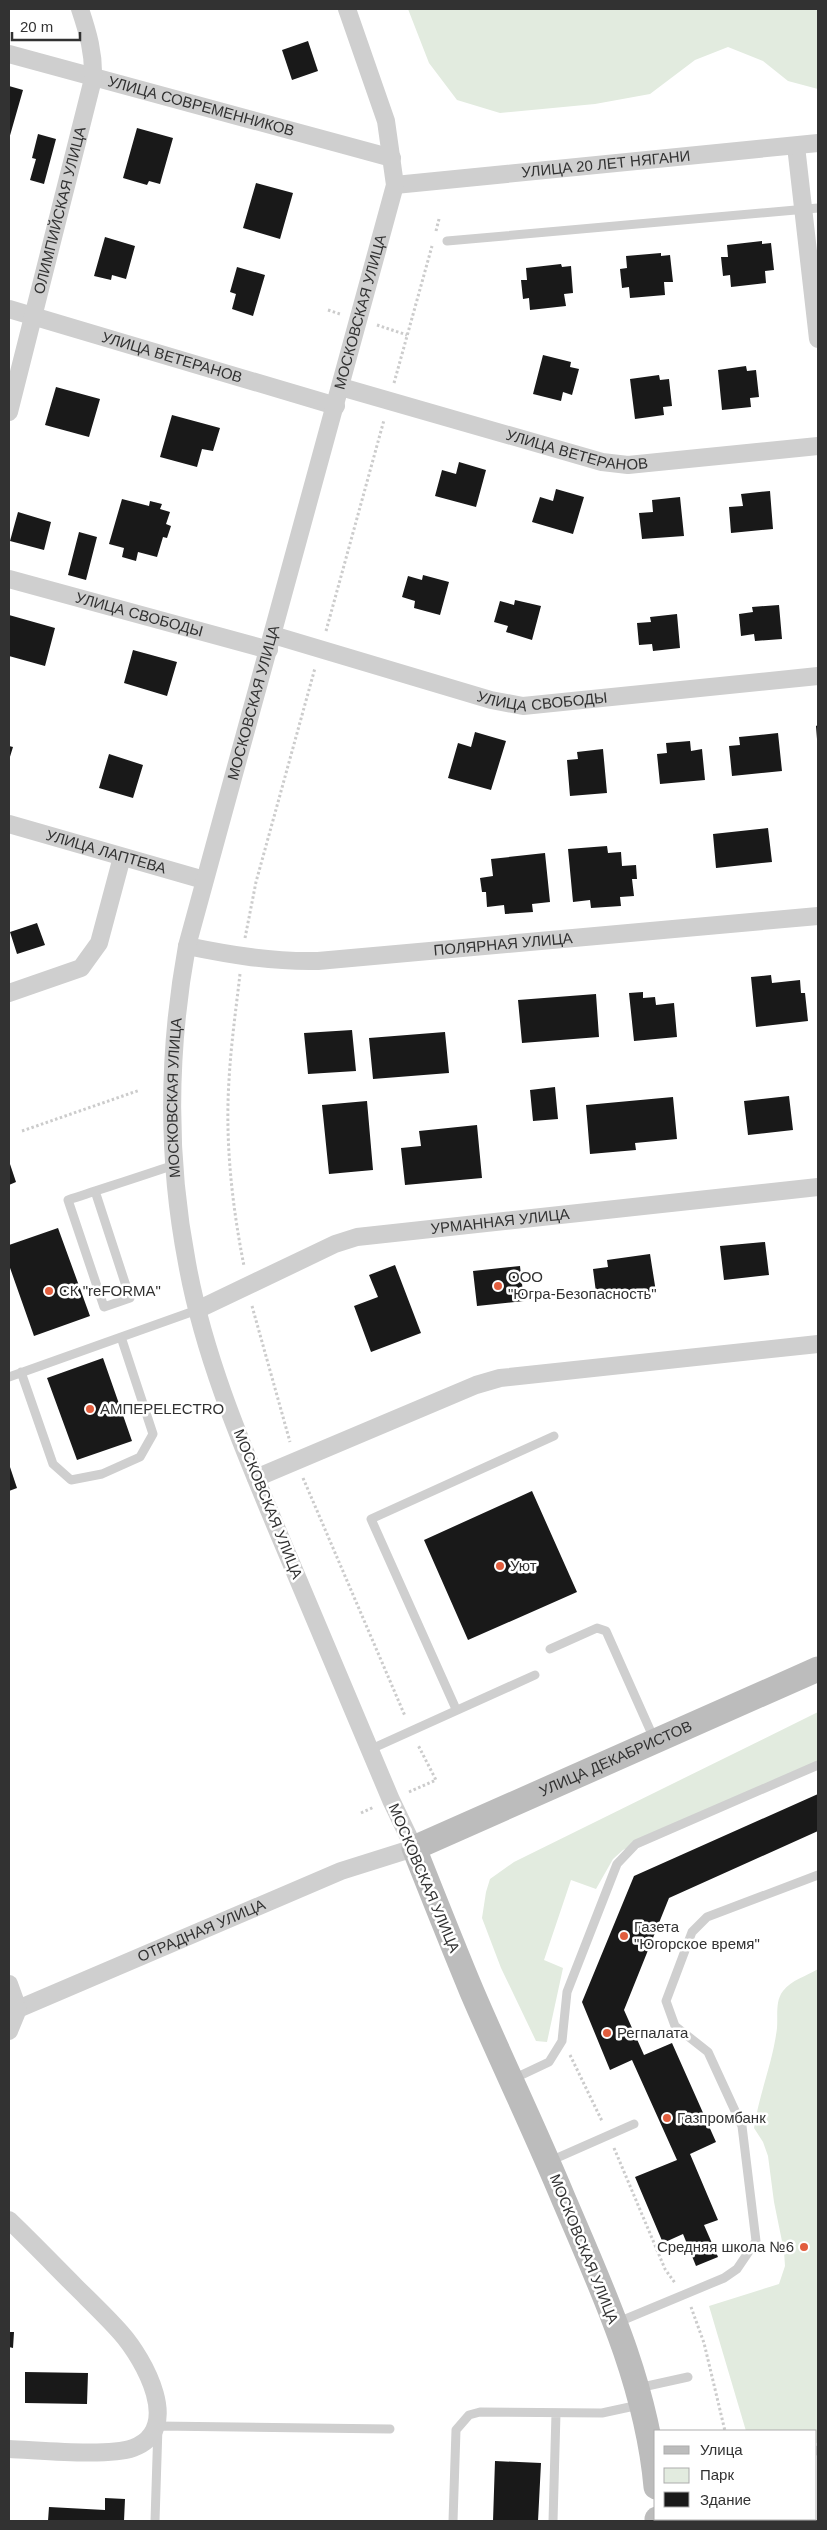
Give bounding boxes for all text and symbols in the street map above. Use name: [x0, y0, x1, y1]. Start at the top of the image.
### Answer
scale bar: [12, 10, 80, 42]
text: 20 m: [20, 18, 53, 35]
street label: УЛИЦА СОВРЕМЕННИКОВ: [106, 72, 296, 139]
street label: ОЛИМПИЙСКАЯ УЛИЦА: [30, 125, 89, 296]
street label: УЛИЦА 20 ЛЕТ НЯГАНИ: [521, 147, 691, 180]
street label: МОСКОВСКАЯ УЛИЦА: [330, 232, 389, 391]
street label: УЛИЦА ВЕТЕРАНОВ: [100, 328, 244, 386]
street label: УЛИЦА ВЕТЕРАНОВ: [504, 426, 649, 473]
street label: УЛИЦА СВОБОДЫ: [74, 589, 205, 640]
street label: МОСКОВСКАЯ УЛИЦА: [224, 623, 282, 782]
street label: УЛИЦА СВОБОДЫ: [475, 687, 608, 715]
street label: УЛИЦА ЛАПТЕВА: [44, 826, 168, 877]
street label: ПОЛЯРНАЯ УЛИЦА: [433, 929, 573, 959]
street label: МОСКОВСКАЯ УЛИЦА: [163, 1017, 185, 1179]
street label: УРМАННАЯ УЛИЦА: [430, 1205, 570, 1237]
place label: ООО "Югра-Безопасность": [508, 1268, 657, 1302]
marker: ООО "Югра-Безопасность": [492, 1280, 504, 1292]
place label: СК "reFORMA": [59, 1282, 161, 1299]
marker: СК "reFORMA": [43, 1285, 55, 1297]
place label: АМПЕРELECTRO: [100, 1400, 224, 1417]
marker: АМПЕРELECTRO: [84, 1403, 96, 1415]
street label: МОСКОВСКАЯ УЛИЦА: [231, 1426, 306, 1581]
place label: Уют: [510, 1557, 537, 1574]
marker: Уют: [494, 1560, 506, 1572]
street label: УЛИЦА ДЕКАБРИСТОВ: [537, 1717, 694, 1799]
street label: МОСКОВСКАЯ УЛИЦА: [385, 1801, 464, 1955]
street label: ОТРАДНАЯ УЛИЦА: [135, 1895, 268, 1965]
place label: Газета "Югорское время": [634, 1918, 760, 1952]
marker: Газета "Югорское время": [618, 1930, 630, 1942]
place label: Регпалата: [617, 2024, 689, 2041]
marker: Регпалата: [601, 2027, 613, 2039]
place label: Газпромбанк: [677, 2109, 766, 2126]
marker: Газпромбанк: [661, 2112, 673, 2124]
street label: МОСКОВСКАЯ УЛИЦА: [547, 2171, 622, 2326]
place label: Средняя школа №6: [657, 2238, 794, 2255]
marker: Средняя школа №6: [798, 2241, 810, 2253]
legend: [654, 2430, 817, 2520]
text: Улица: [700, 2441, 743, 2458]
text: Парк: [700, 2466, 734, 2483]
text: Здание: [700, 2491, 751, 2508]

